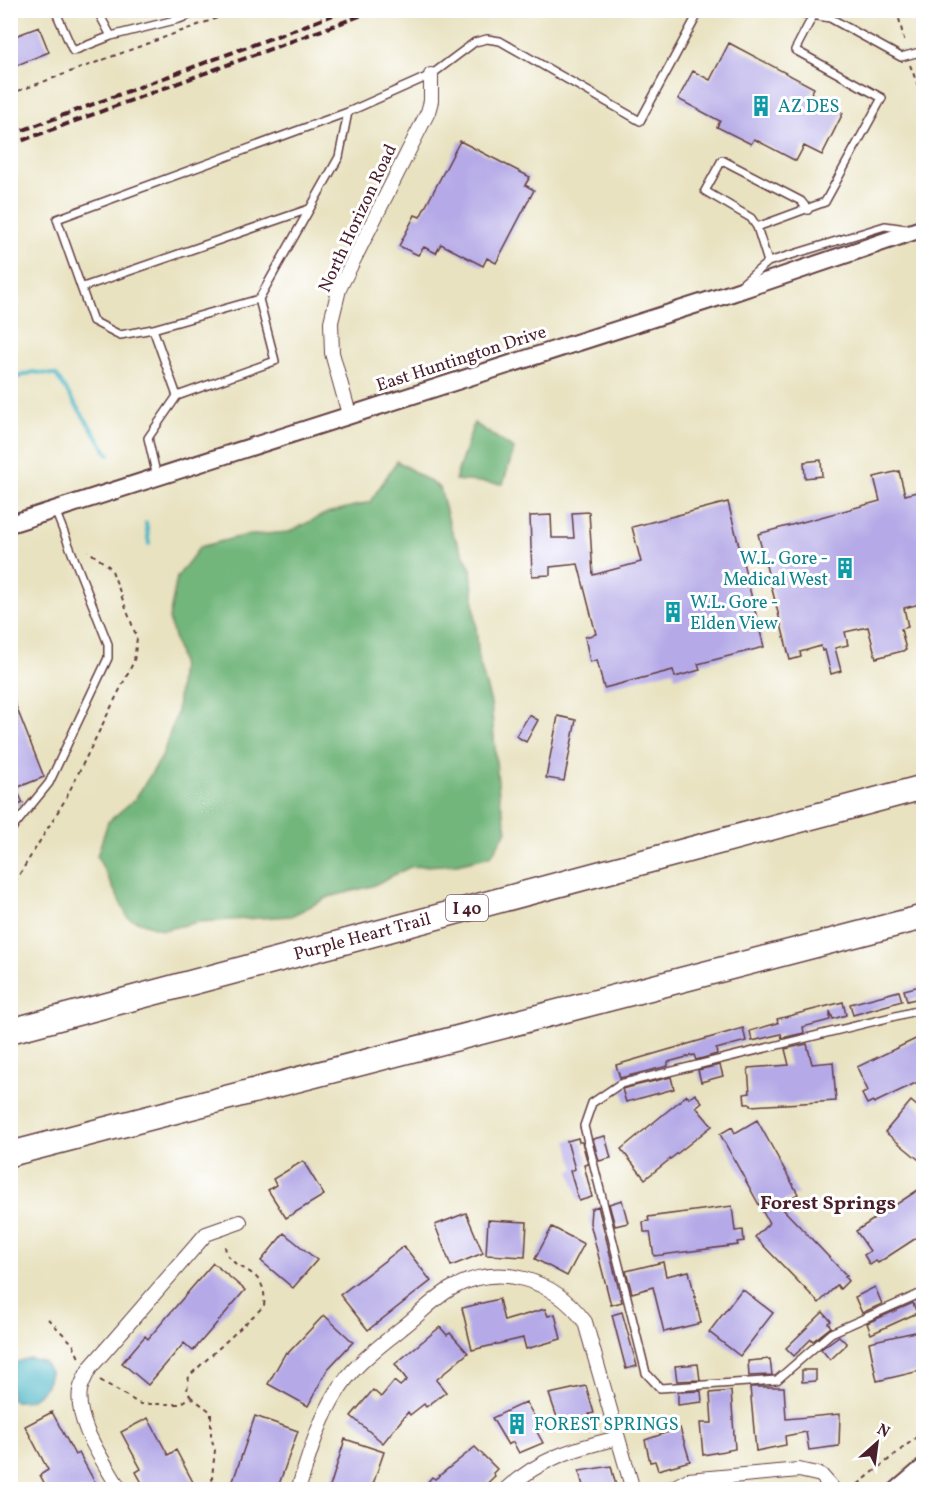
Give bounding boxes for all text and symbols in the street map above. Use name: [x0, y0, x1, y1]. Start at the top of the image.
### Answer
building icon: AZ DES: [749, 94, 773, 118]
place label: AZ DES: [778, 95, 840, 120]
street label: North Horizon Road: [313, 140, 404, 297]
street label: East Huntington Drive: [373, 320, 550, 399]
place label: W.L. Gore - Medical West: [723, 547, 828, 593]
building icon: W.L. Gore - Medical West: [833, 556, 857, 580]
place label: W.L. Gore - Elden View: [690, 591, 778, 637]
building icon: W.L. Gore - Elden View: [661, 600, 685, 624]
road number: I 40: [446, 895, 488, 921]
street label: Purple Heart Trail: [291, 907, 434, 968]
district label: Forest Springs: [760, 1190, 896, 1218]
building icon: FOREST SPRINGS: [505, 1412, 529, 1436]
place label: FOREST SPRINGS: [534, 1413, 679, 1438]
north arrow: [847, 1413, 907, 1473]
text: N: [873, 1419, 894, 1444]

